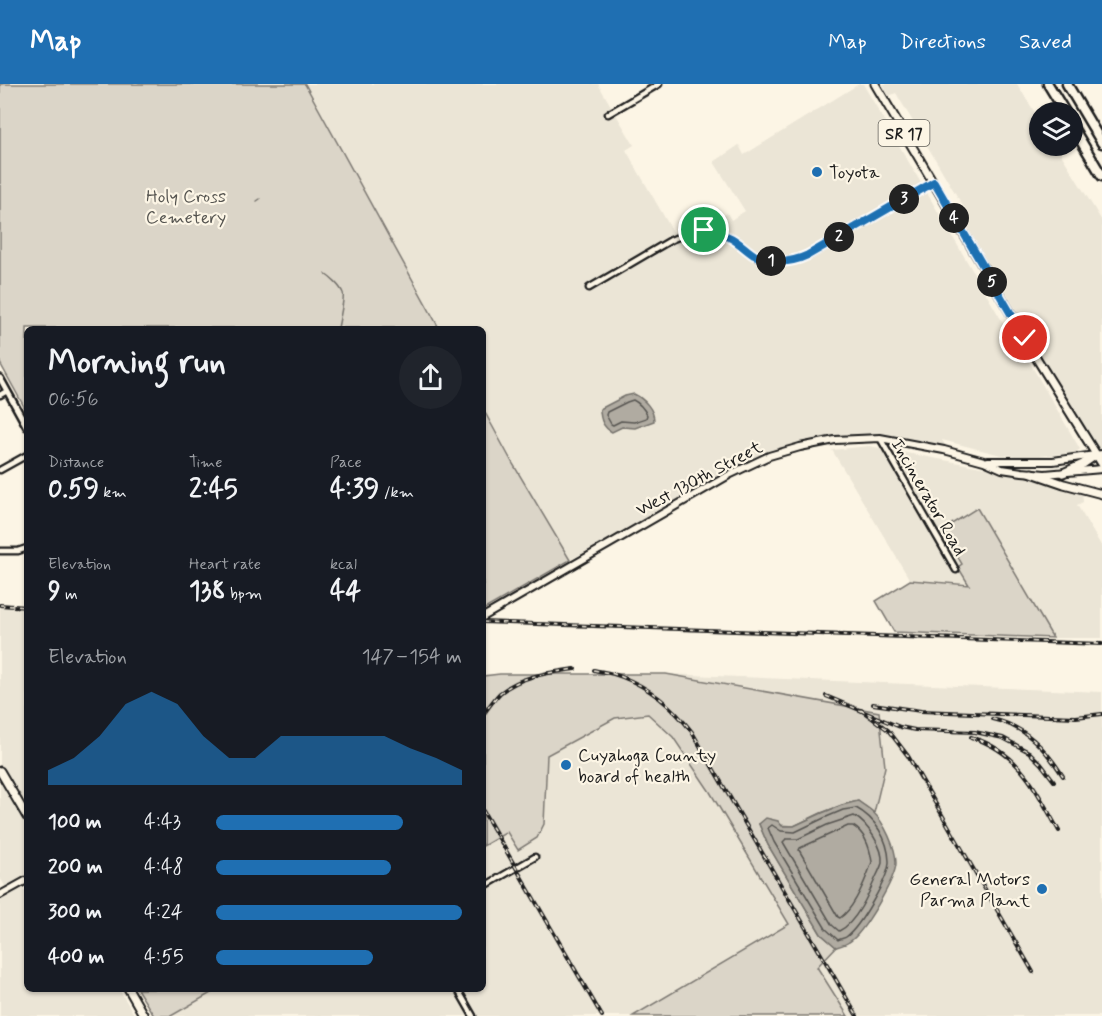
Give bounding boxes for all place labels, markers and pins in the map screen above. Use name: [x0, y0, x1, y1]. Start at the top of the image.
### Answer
place label: Toyota: [829, 161, 880, 185]
marker: Toyota: [810, 165, 824, 179]
pin: 3: [889, 184, 919, 214]
pin: 4: [939, 203, 969, 233]
pin: [678, 204, 729, 255]
pin: 2: [824, 222, 854, 252]
pin: 1: [756, 246, 786, 276]
pin: 5: [977, 267, 1007, 297]
pin: [999, 312, 1050, 363]
place label: Cuyahoga County board of health: [578, 744, 716, 789]
marker: Cuyahoga County board of health: [559, 758, 573, 772]
place label: General Motors Parma Plant: [909, 868, 1030, 913]
marker: General Motors Parma Plant: [1035, 882, 1049, 896]

